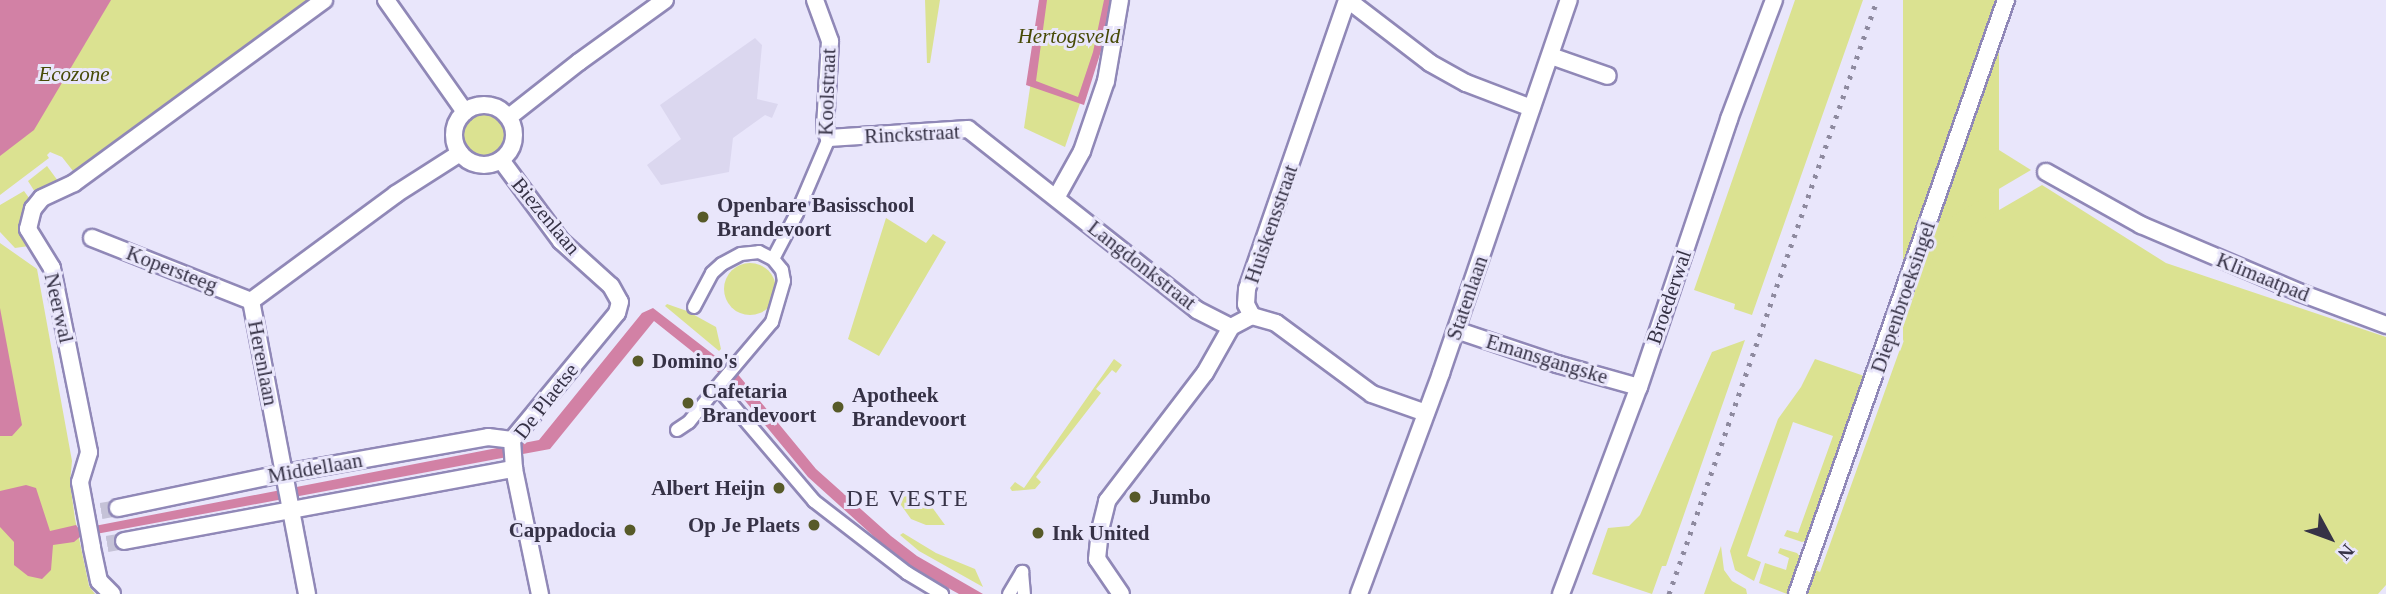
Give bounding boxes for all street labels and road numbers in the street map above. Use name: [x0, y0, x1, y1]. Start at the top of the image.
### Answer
street label: Koolstraat: [813, 48, 841, 136]
street label: Rinckstraat: [864, 119, 960, 149]
street label: Huiskensstraat: [1239, 161, 1303, 287]
street label: Biezenlaan: [506, 172, 586, 260]
street label: Langdonkstraat: [1083, 215, 1201, 315]
street label: Diepenbroeksingel: [1865, 218, 1941, 376]
street label: Kopersteeg: [123, 240, 221, 298]
street label: Broederwal: [1641, 247, 1697, 347]
street label: Klimaatpad: [2213, 247, 2313, 307]
street label: Statenlaan: [1441, 253, 1493, 343]
street label: Neerwal: [39, 271, 79, 345]
street label: Herenlaan: [242, 318, 284, 408]
street label: Emansgangske: [1483, 329, 1611, 389]
street label: De Plaetse: [509, 358, 583, 444]
street label: Middellaan: [266, 447, 364, 489]

